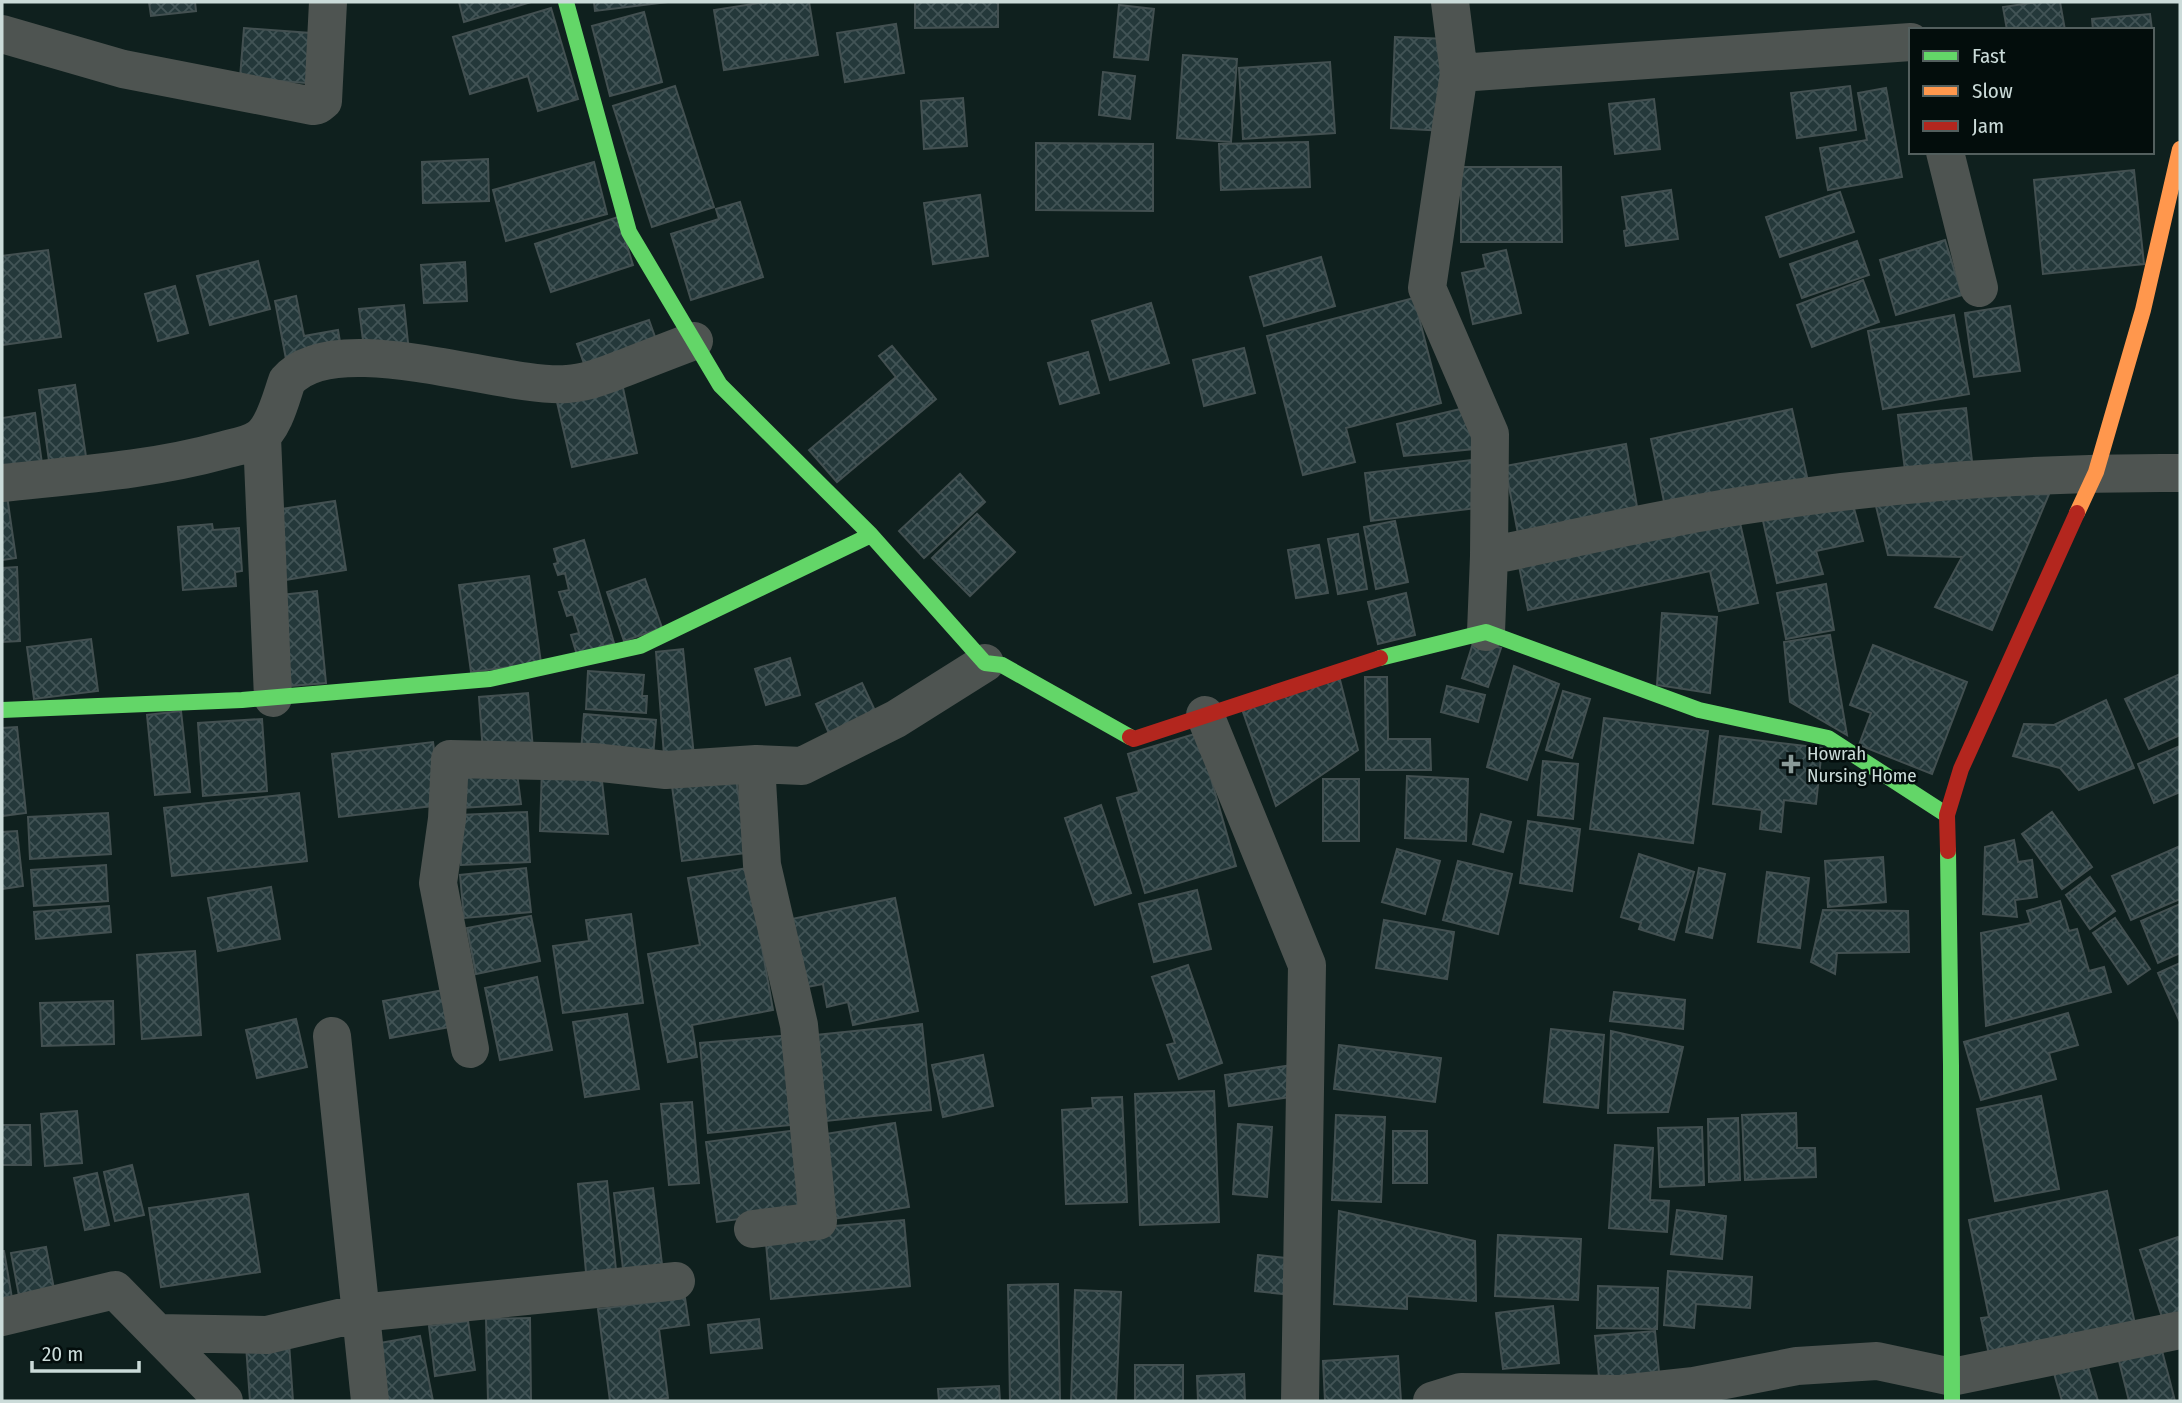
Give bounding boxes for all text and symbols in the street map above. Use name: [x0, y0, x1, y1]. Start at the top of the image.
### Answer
legend: [1909, 28, 2154, 154]
text: Fast: [1972, 43, 2006, 69]
text: Slow: [1972, 78, 2013, 104]
text: Jam: [1972, 113, 2004, 139]
place label: Howrah Nursing Home: [1807, 742, 1917, 787]
marker: Howrah Nursing Home: [1781, 754, 1801, 774]
scale bar: [32, 1330, 138, 1374]
text: 20 m: [42, 1341, 83, 1367]

